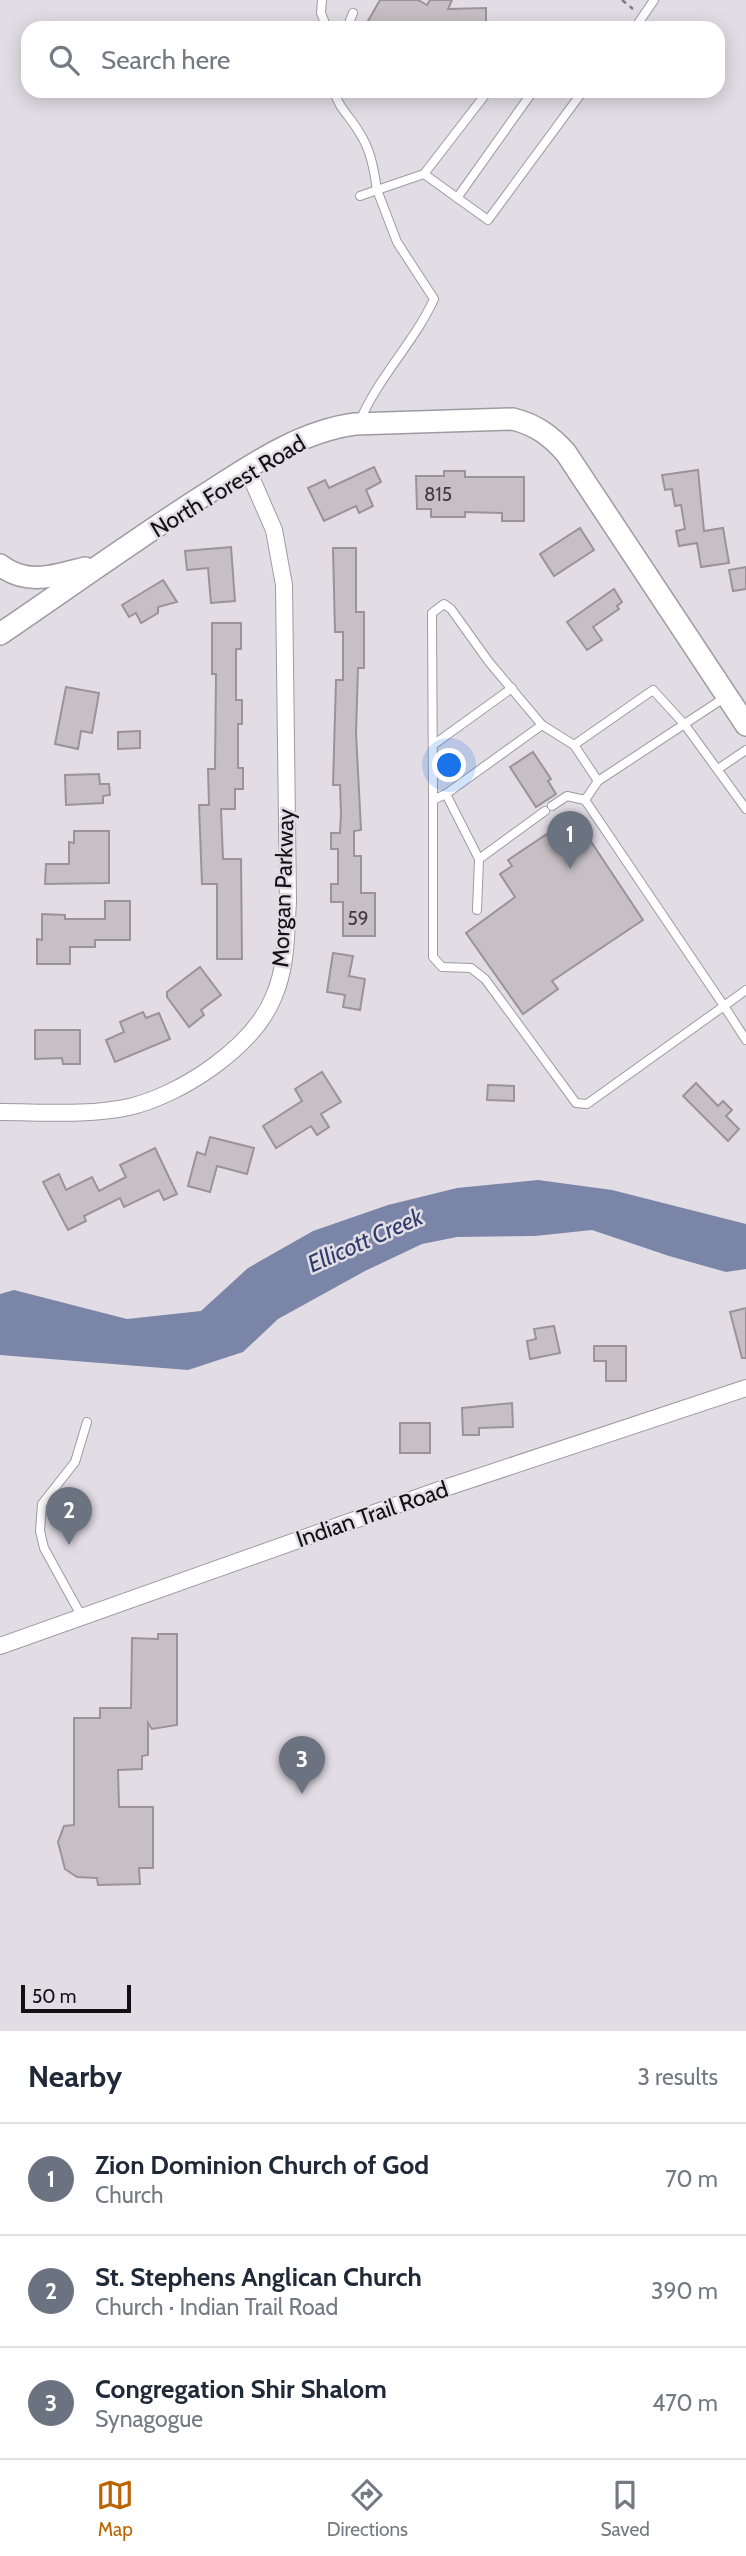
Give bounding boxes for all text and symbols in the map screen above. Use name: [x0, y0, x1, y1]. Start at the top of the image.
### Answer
search box: [21, 21, 725, 98]
icon: search: [45, 41, 83, 79]
text: Search here: [101, 44, 230, 76]
street label: North Forest Road: [145, 429, 311, 543]
house number: 815: [424, 483, 452, 506]
your location: [432, 748, 466, 782]
street label: Morgan Parkway: [266, 808, 300, 968]
pin: 1: [547, 811, 593, 869]
house number: 59: [347, 907, 369, 930]
water label: Ellicott Creek: [303, 1201, 428, 1278]
street label: Indian Trail Road: [292, 1475, 452, 1553]
pin: 2: [46, 1487, 92, 1545]
pin: 3: [279, 1736, 325, 1794]
scale bar: [21, 1982, 131, 2014]
text: 50 m: [32, 1985, 76, 2008]
text: Nearby: [28, 2058, 122, 2095]
text: 3 results: [637, 2063, 718, 2091]
text: Zion Dominion Church of God: [95, 2149, 429, 2181]
text: 1: [47, 2165, 55, 2193]
text: 70 m: [665, 2165, 718, 2193]
text: Church: [95, 2181, 164, 2209]
text: St. Stephens Anglican Church: [95, 2261, 422, 2293]
text: 2: [45, 2277, 57, 2305]
text: 390 m: [651, 2277, 718, 2305]
text: Church · Indian Trail Road: [95, 2293, 338, 2321]
text: Congregation Shir Shalom: [95, 2373, 387, 2405]
text: 3: [45, 2389, 57, 2417]
text: 470 m: [652, 2389, 718, 2417]
text: Synagogue: [95, 2405, 203, 2433]
tab: Map: [96, 2476, 134, 2541]
tab: Directions: [327, 2476, 408, 2541]
tab: Saved: [600, 2476, 650, 2541]

